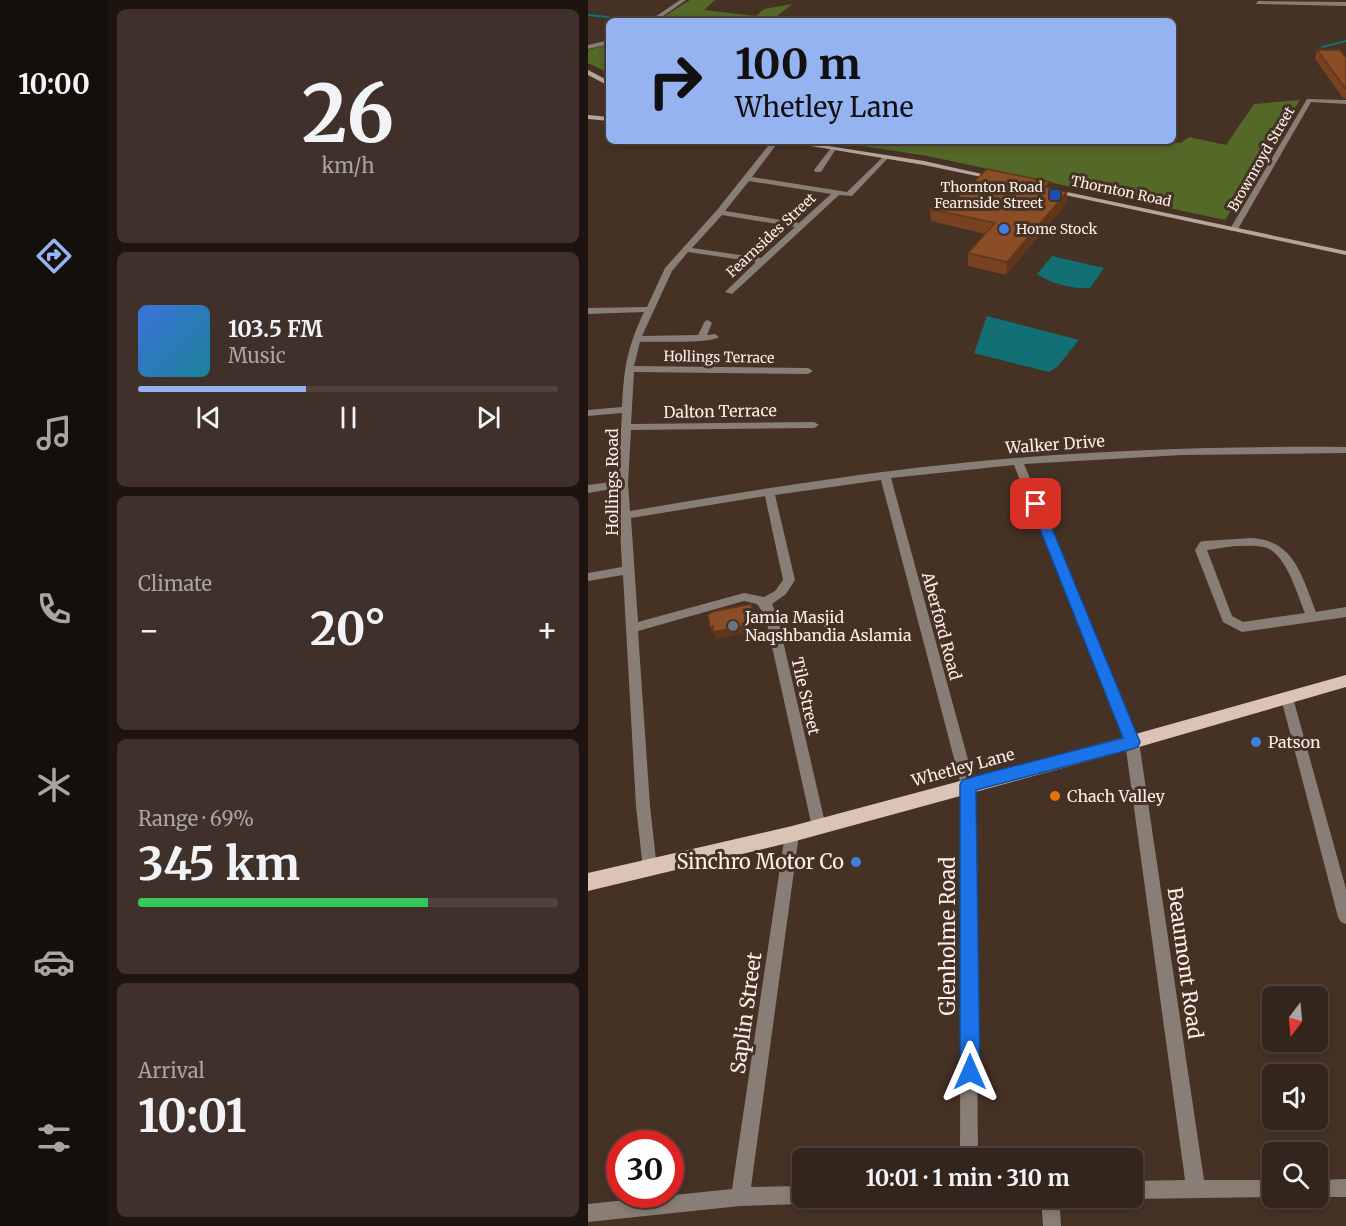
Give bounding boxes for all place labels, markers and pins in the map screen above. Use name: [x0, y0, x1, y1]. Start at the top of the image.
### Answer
place label: Thornton Road Fearnside Street: [934, 178, 1044, 212]
marker: Thornton Road Fearnside Street: [1048, 188, 1062, 202]
place label: Home Stock: [1016, 220, 1098, 238]
marker: Home Stock: [997, 222, 1011, 236]
pin: [1010, 478, 1061, 529]
place label: Jamia Masjid Naqshbandia Aslamia: [744, 607, 912, 645]
marker: Jamia Masjid Naqshbandia Aslamia: [726, 619, 740, 633]
place label: Patson: [1268, 732, 1321, 752]
marker: Patson: [1249, 735, 1263, 749]
place label: Chach Valley: [1067, 786, 1166, 806]
marker: Chach Valley: [1048, 789, 1062, 803]
place label: Sinchro Motor Co: [676, 849, 844, 874]
marker: Sinchro Motor Co: [849, 855, 863, 869]

